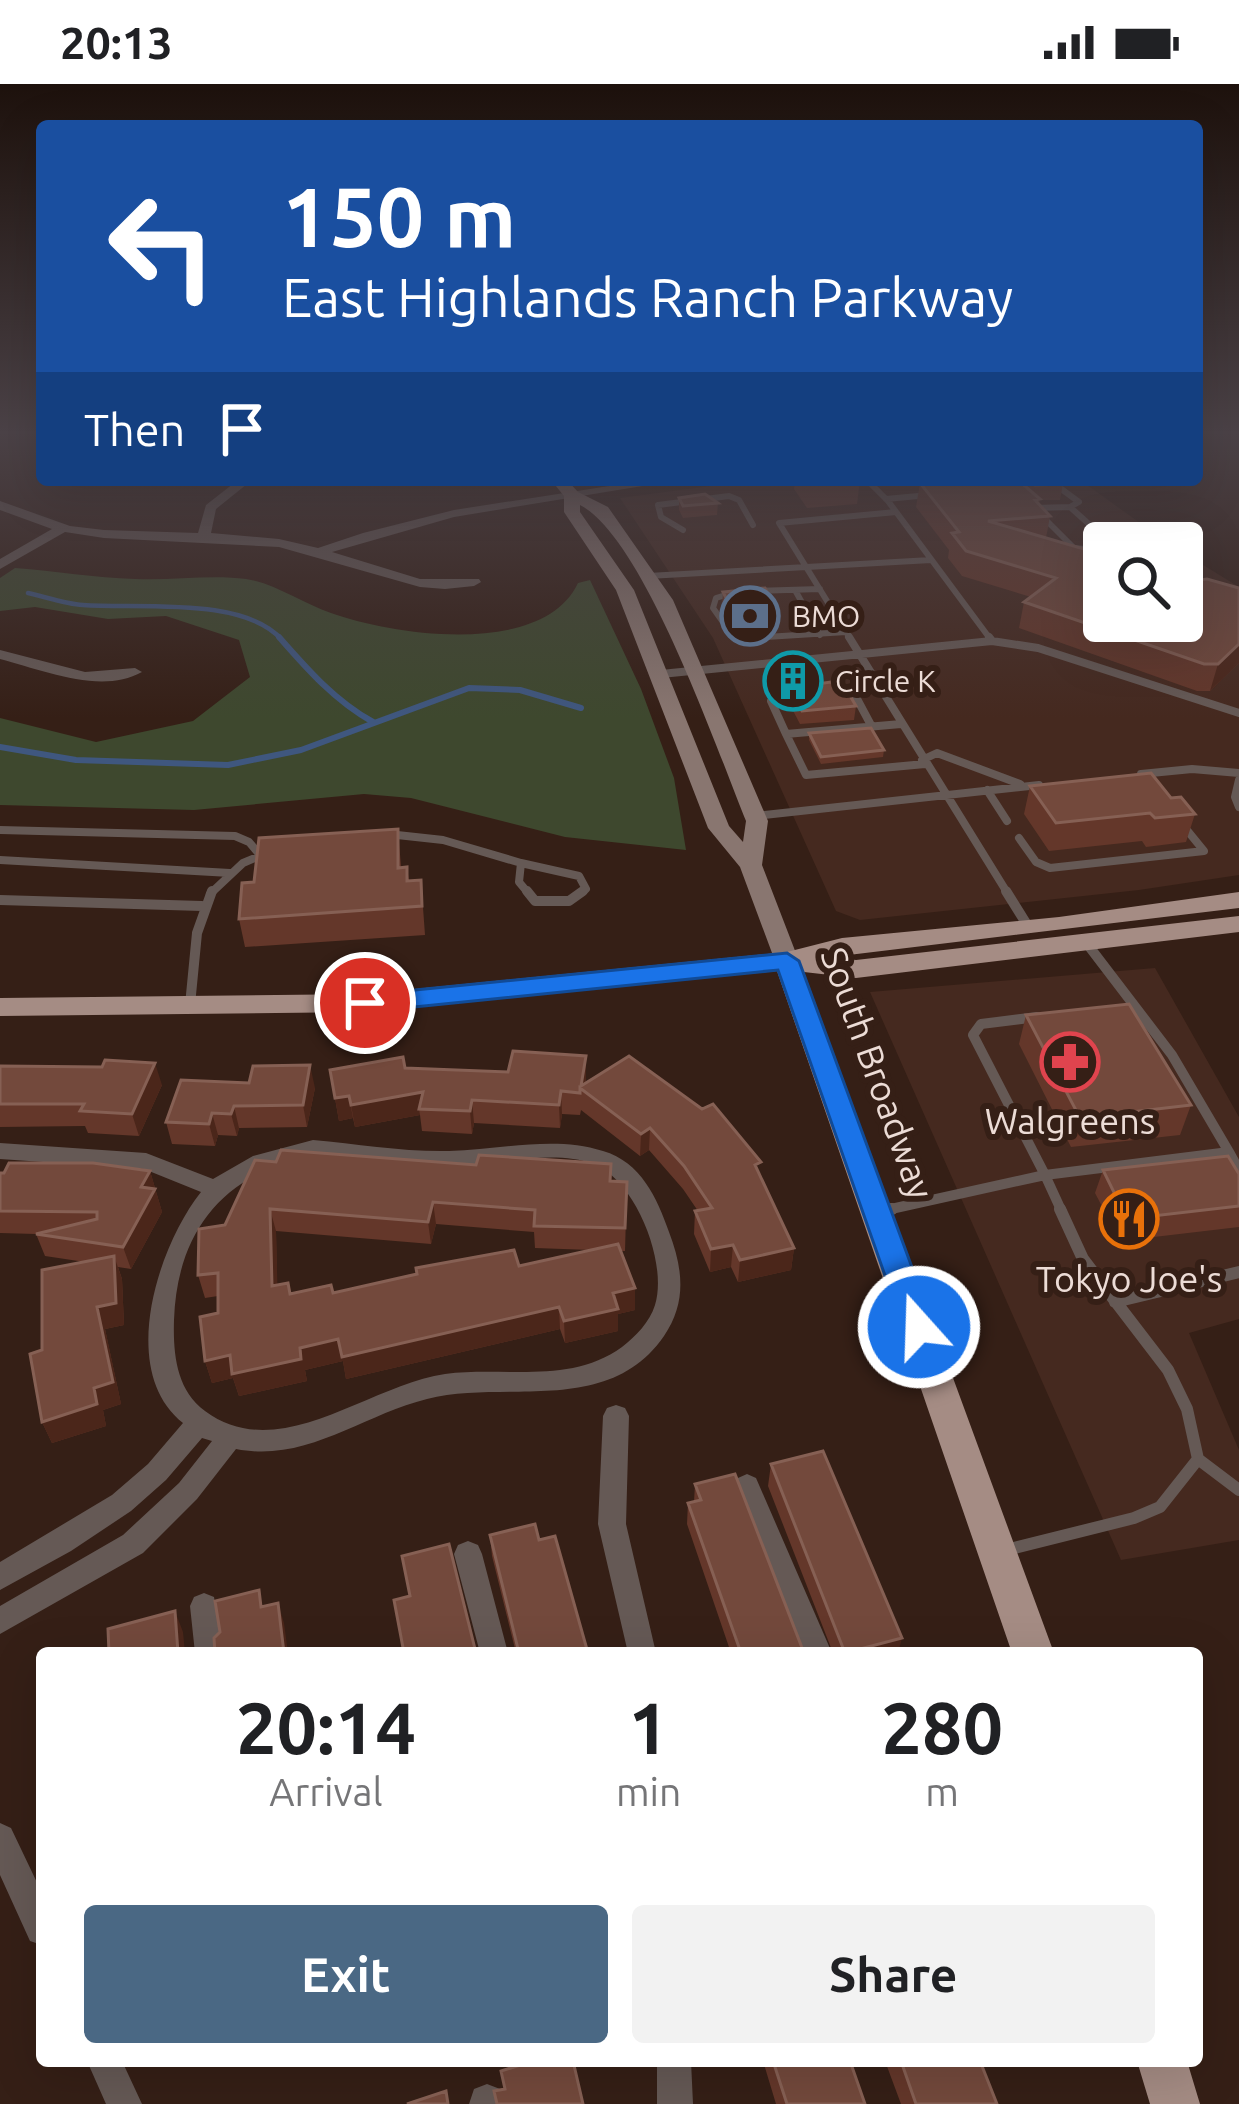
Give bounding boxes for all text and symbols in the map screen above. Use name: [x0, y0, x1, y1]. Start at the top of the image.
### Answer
text: 20:13: [60, 17, 173, 68]
icon: left: [84, 168, 240, 324]
text: 150 m: [282, 169, 516, 263]
text: East Highlands Ranch Parkway: [282, 267, 1013, 327]
icon: arrive: [209, 396, 275, 462]
text: Then: [84, 404, 185, 455]
map controls: [1083, 522, 1203, 642]
button: search: [1083, 522, 1203, 642]
bank icon: BMO: [719, 585, 781, 647]
place label: BMO: [792, 599, 860, 633]
building icon: Circle K: [762, 650, 824, 712]
place label: Circle K: [835, 664, 936, 698]
street label: South Broadway: [814, 942, 942, 1204]
pin: [314, 952, 416, 1054]
icon: arrive: [332, 970, 398, 1036]
pharmacy icon: Walgreens: [1039, 1031, 1101, 1093]
place label: Walgreens: [985, 1100, 1155, 1141]
restaurant icon: Tokyo Joe's: [1098, 1188, 1160, 1250]
place label: Tokyo Joe's: [1036, 1258, 1222, 1299]
position arrow: [856, 1264, 982, 1390]
text: 20:14: [236, 1687, 416, 1768]
text: 1: [628, 1687, 669, 1768]
text: 280: [881, 1687, 1003, 1768]
text: Arrival: [269, 1770, 383, 1813]
text: min: [616, 1770, 681, 1813]
text: m: [925, 1770, 959, 1813]
button: Exit: [84, 1905, 608, 2043]
button: Share: [632, 1905, 1155, 2043]

